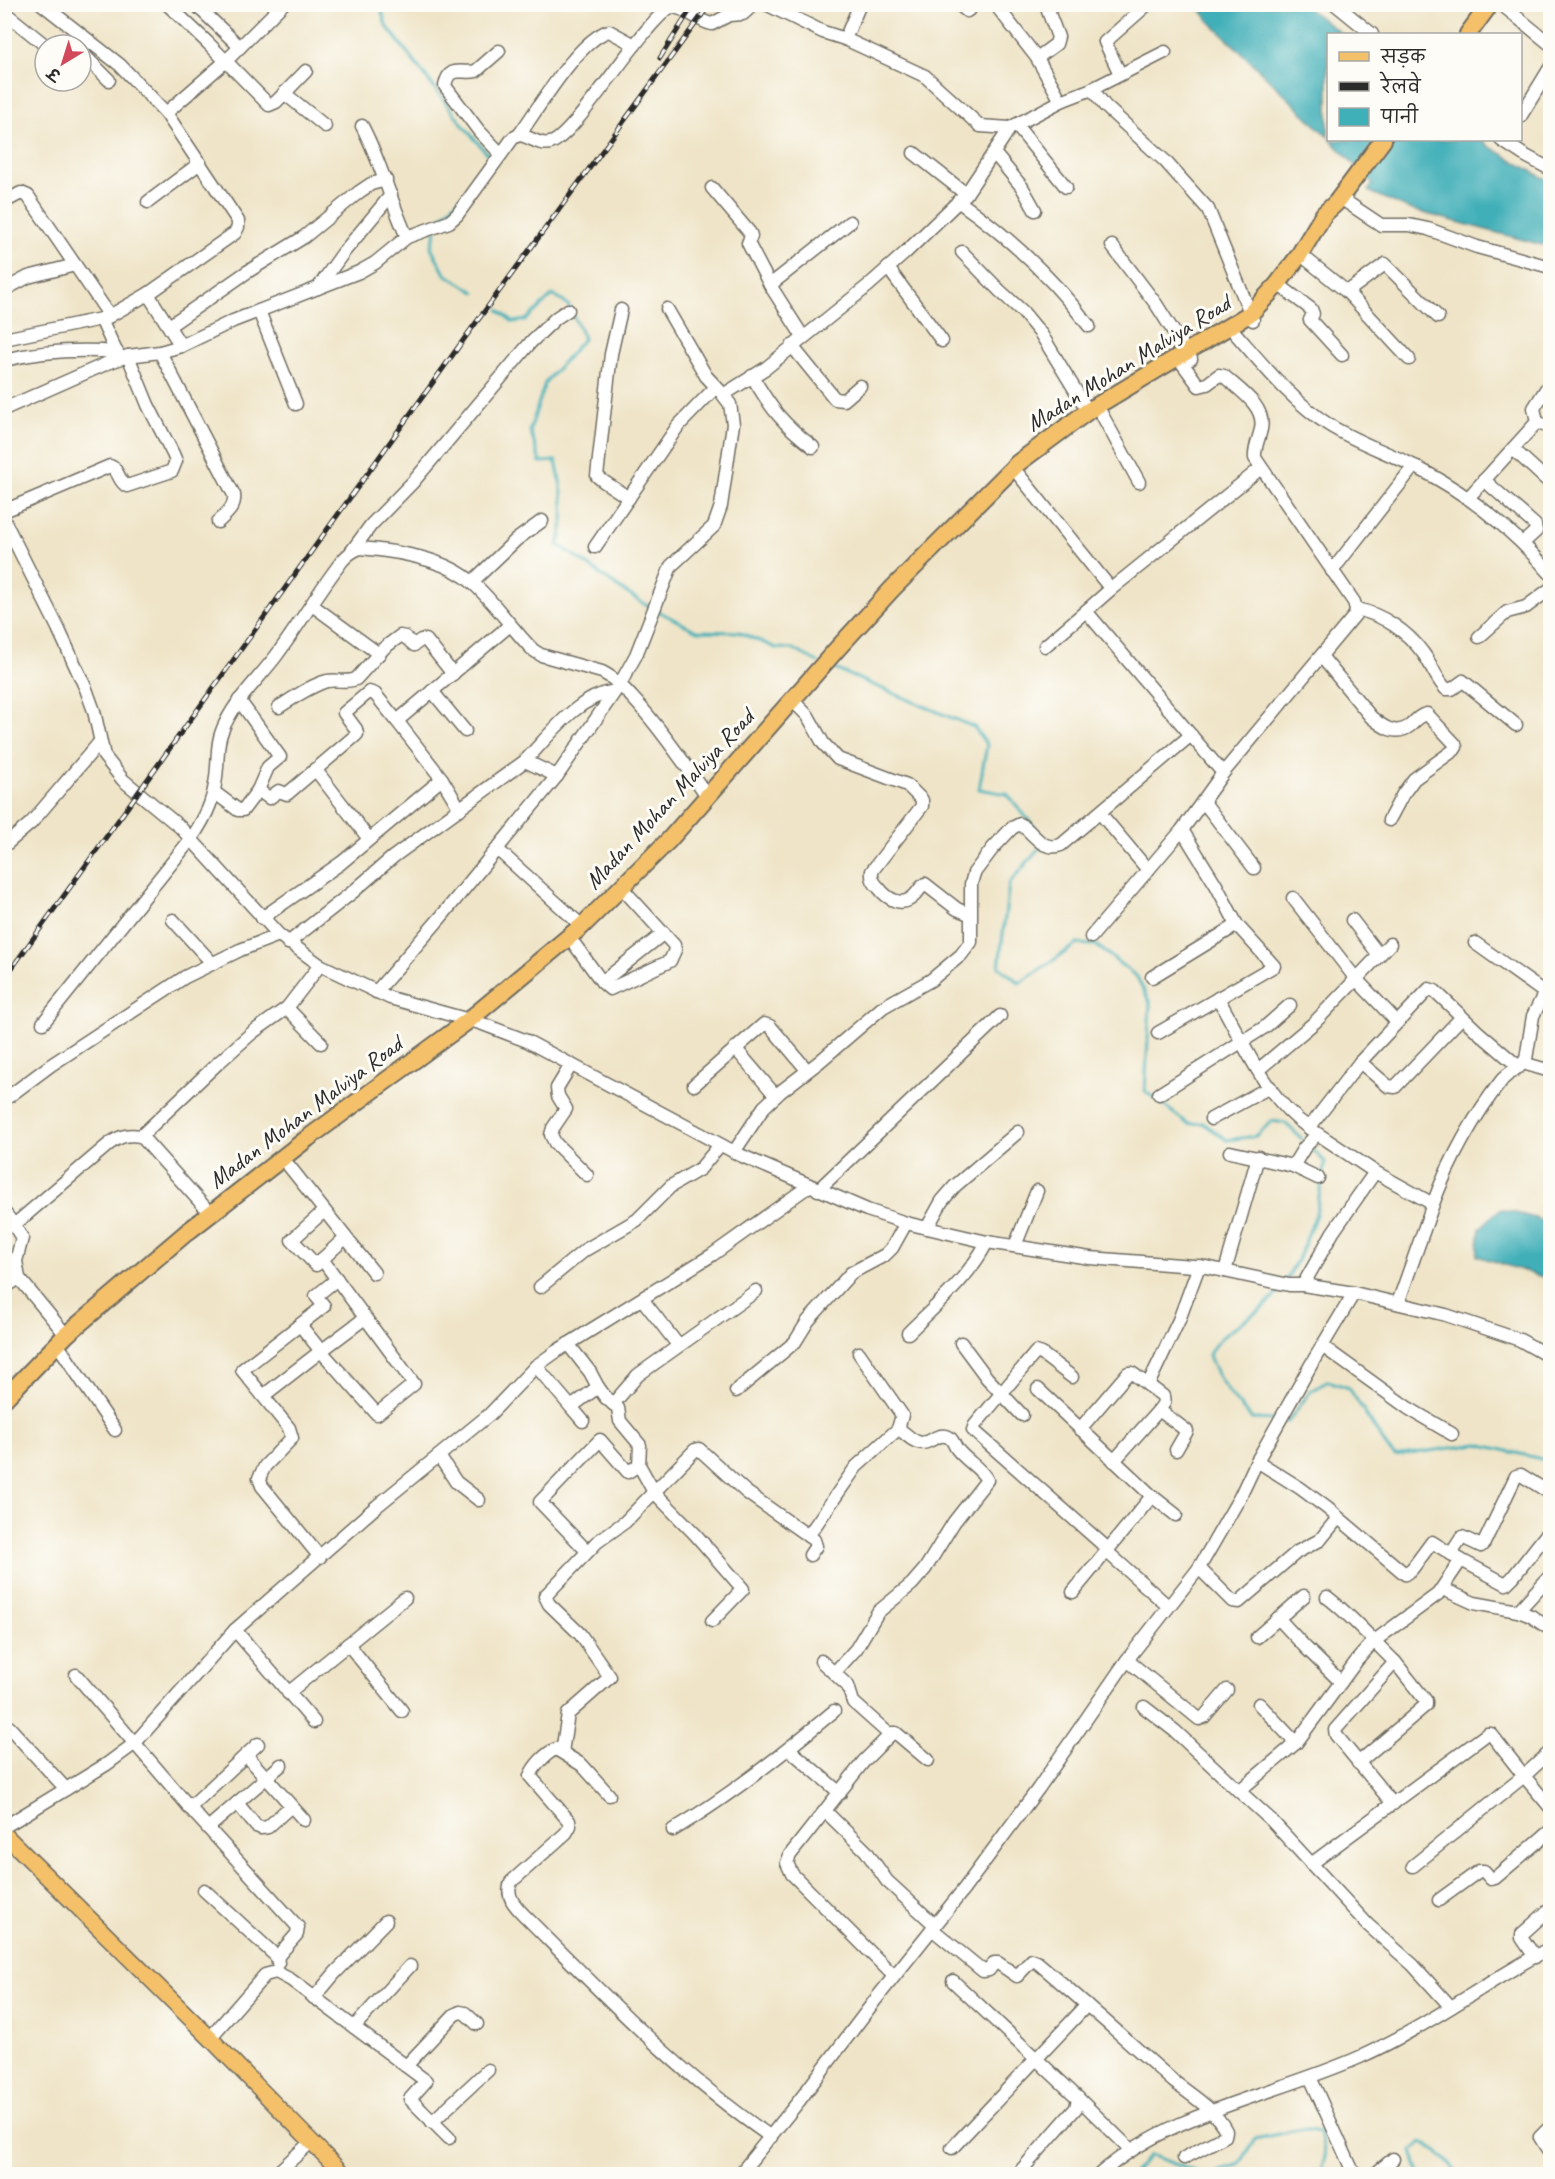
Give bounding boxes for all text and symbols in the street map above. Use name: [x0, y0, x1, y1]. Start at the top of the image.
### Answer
north arrow: [33, 33, 93, 93]
legend: [1327, 33, 1522, 141]
text: सड़क: [1380, 46, 1426, 68]
text: उ: [43, 62, 66, 86]
text: रेलवे: [1379, 71, 1422, 98]
text: पानी: [1380, 103, 1419, 128]
street label: Madan Mohan Malviya Road: [1020, 286, 1239, 438]
street label: Madan Mohan Malviya Road: [578, 700, 763, 895]
street label: Madan Mohan Malviya Road: [202, 1027, 411, 1195]

